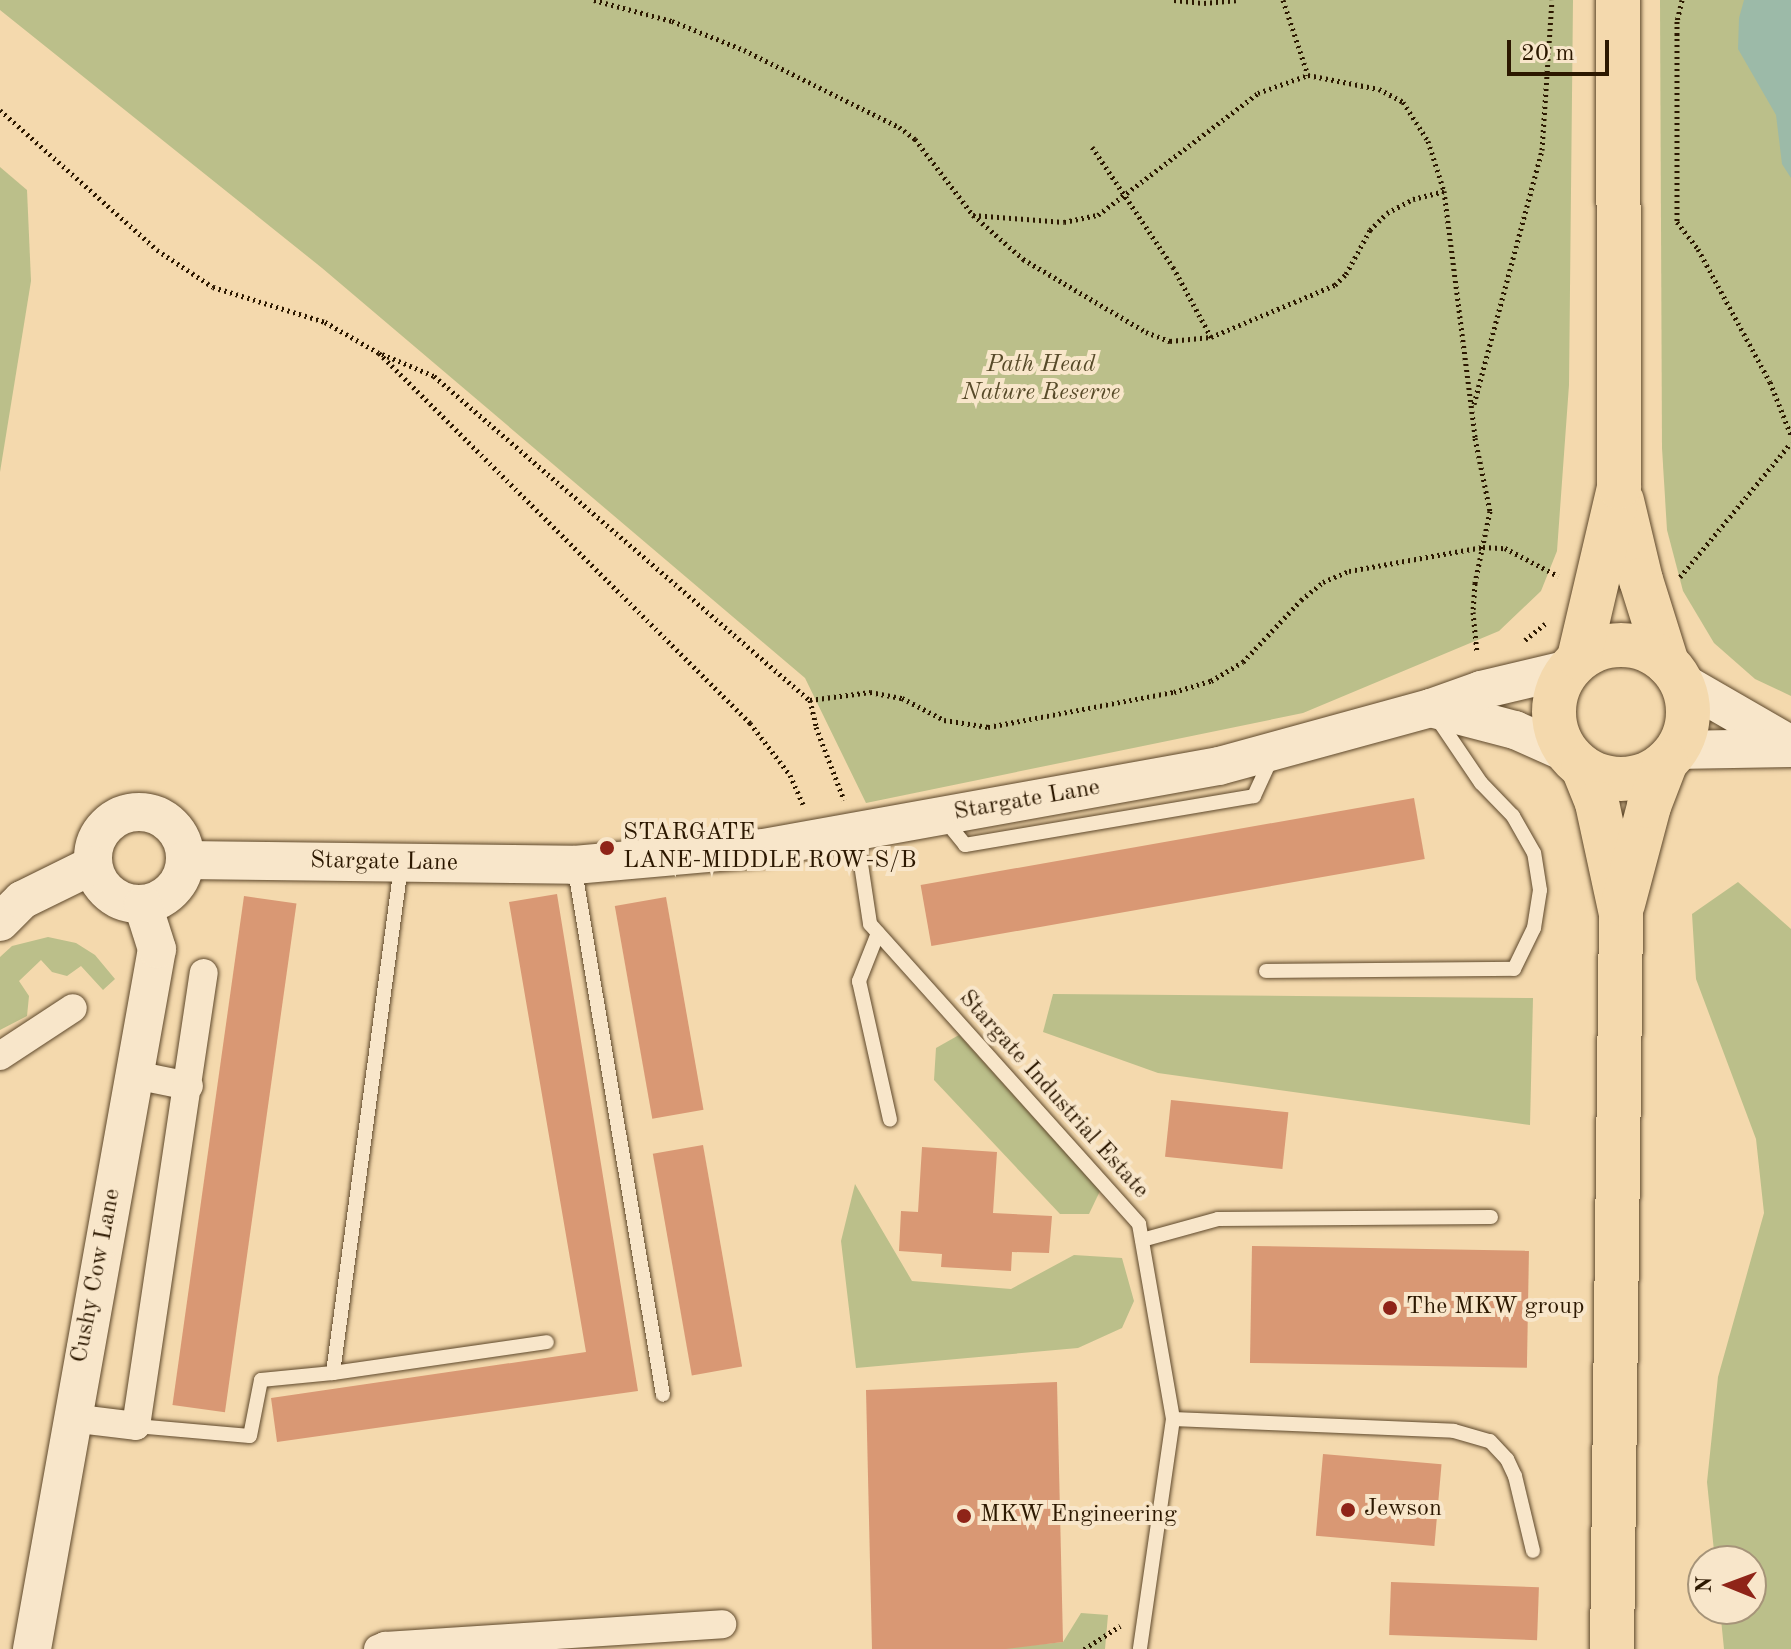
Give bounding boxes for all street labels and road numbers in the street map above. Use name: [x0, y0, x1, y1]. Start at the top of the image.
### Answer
street label: Stargate Lane: [952, 774, 1102, 828]
street label: Stargate Lane: [310, 847, 458, 879]
street label: Stargate Industrial Estate: [952, 985, 1154, 1205]
street label: Cushy Cow Lane: [66, 1187, 128, 1365]

